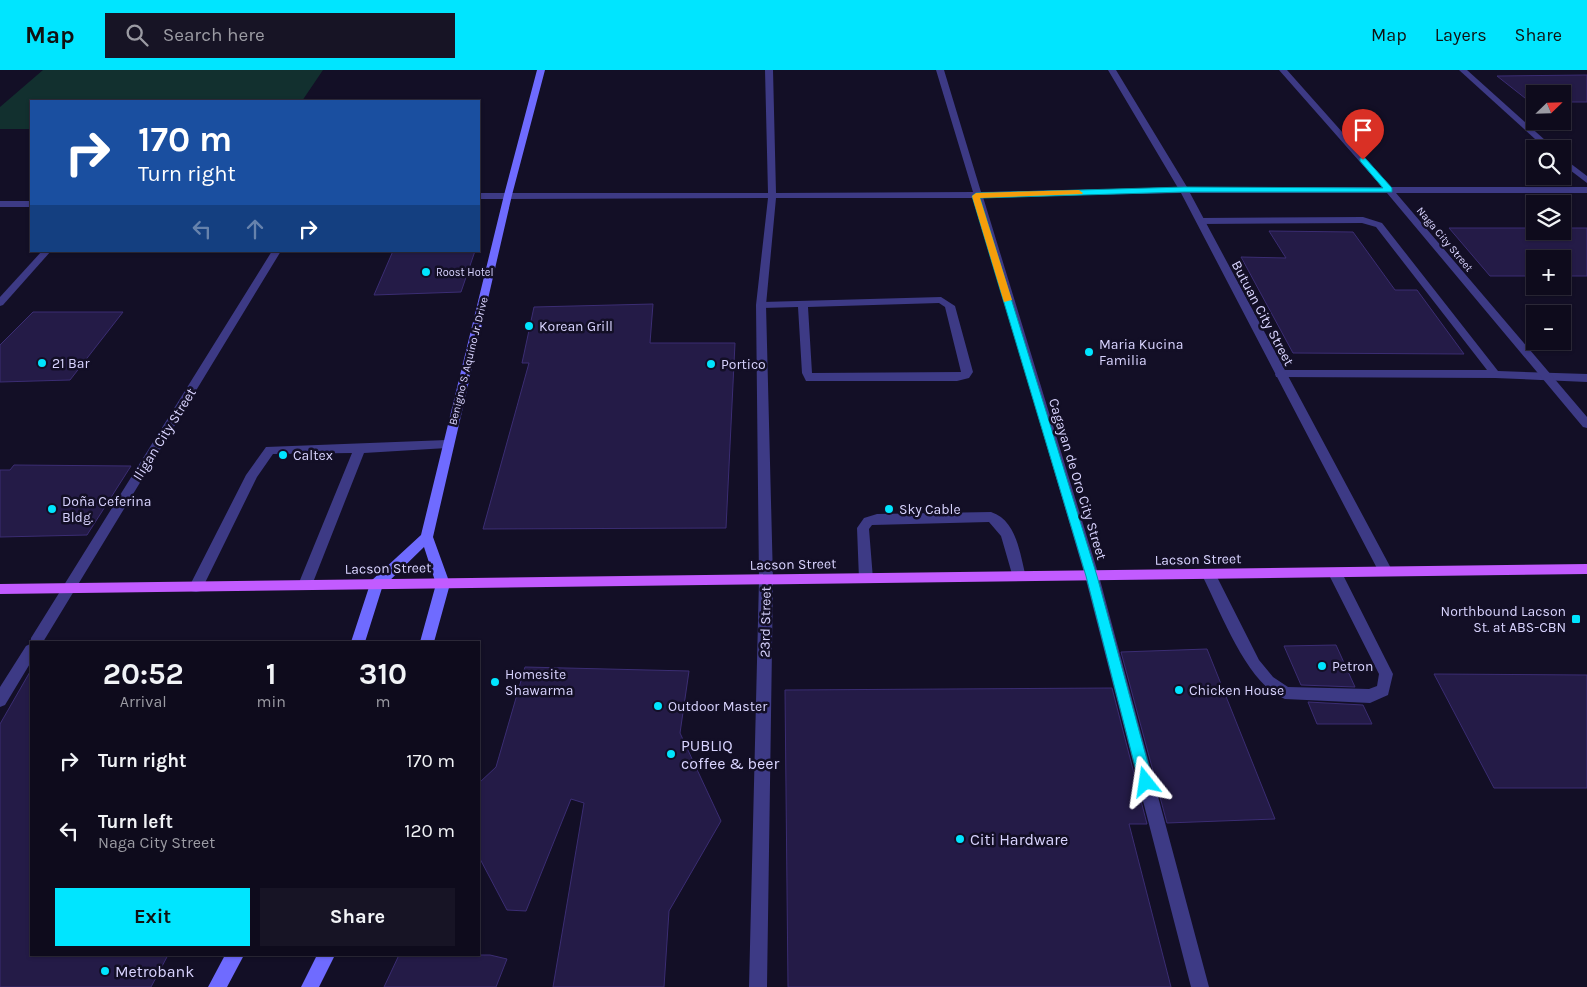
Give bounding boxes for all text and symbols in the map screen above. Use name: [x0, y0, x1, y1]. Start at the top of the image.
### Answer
search box: [105, 13, 455, 58]
text: Map: [25, 21, 75, 49]
icon: search: [123, 21, 151, 49]
text: Search here: [163, 24, 265, 46]
text: Map: [1371, 24, 1407, 46]
text: Layers: [1435, 24, 1487, 46]
text: Share: [1515, 24, 1562, 46]
north arrow: [1526, 85, 1571, 130]
map controls: [1526, 85, 1571, 350]
pin: [1342, 109, 1384, 160]
icon: arrive: [1349, 116, 1377, 144]
text: 170 m: [138, 119, 232, 160]
icon: right: [55, 120, 120, 185]
button: search: [1526, 140, 1571, 185]
text: Turn right: [138, 161, 236, 187]
button: layers: [1526, 195, 1571, 240]
street label: Naga City Street: [1414, 204, 1475, 274]
icon: left: [188, 215, 216, 243]
icon: ahead: [241, 215, 269, 243]
icon: right: [294, 215, 322, 243]
button: +: [1526, 250, 1571, 295]
street label: Butuan City Street: [1228, 258, 1297, 369]
marker: Roost Hotel: [420, 266, 432, 278]
place label: Roost Hotel: [436, 266, 494, 279]
street label: Benigno S. Aquino Jr. Drive: [446, 295, 491, 427]
button: −: [1526, 305, 1571, 350]
place label: Korean Grill: [539, 318, 613, 335]
marker: Korean Grill: [523, 320, 535, 332]
place label: Maria Kucina Familia: [1099, 336, 1183, 369]
marker: Maria Kucina Familia: [1083, 346, 1095, 358]
place label: 21 Bar: [52, 355, 90, 372]
place label: Portico: [721, 356, 766, 373]
marker: 21 Bar: [36, 357, 48, 369]
marker: Portico: [705, 358, 717, 370]
street label: Iligan City Street: [129, 385, 200, 484]
street label: Cagayan de Oro City Street: [1045, 396, 1110, 562]
place label: Caltex: [293, 447, 333, 464]
marker: Caltex: [277, 449, 289, 461]
place label: Doña Ceferina Bldg.: [62, 493, 152, 526]
place label: Sky Cable: [899, 501, 961, 518]
marker: Doña Ceferina Bldg.: [46, 503, 58, 515]
marker: Sky Cable: [883, 503, 895, 515]
street label: Lacson Street: [1155, 550, 1242, 569]
street label: Lacson Street: [750, 555, 837, 574]
street label: Lacson Street: [345, 559, 432, 578]
street label: 23rd Street: [756, 586, 775, 658]
place label: Northbound Lacson St. at ABS-CBN: [1441, 603, 1566, 636]
marker: Northbound Lacson St. at ABS-CBN: [1570, 613, 1582, 625]
text: 20:52: [103, 656, 184, 692]
text: 1: [266, 656, 277, 692]
text: 310: [359, 656, 407, 692]
place label: Petron: [1332, 658, 1373, 675]
marker: Petron: [1316, 660, 1328, 672]
place label: Homesite Shawarma: [505, 666, 573, 699]
marker: Homesite Shawarma: [489, 676, 501, 688]
place label: Chicken House: [1189, 682, 1284, 699]
marker: Chicken House: [1173, 684, 1185, 696]
text: Arrival: [120, 692, 167, 711]
text: min: [257, 692, 286, 711]
text: m: [375, 692, 390, 711]
place label: Outdoor Master: [668, 698, 768, 715]
marker: Outdoor Master: [652, 700, 664, 712]
place label: PUBLIQ coffee & beer: [681, 736, 780, 773]
icon: right: [55, 747, 83, 775]
marker: PUBLIQ coffee & beer: [665, 748, 677, 760]
text: Turn right: [98, 750, 187, 772]
text: 170 m: [406, 750, 455, 772]
position arrow: [1119, 755, 1171, 807]
text: Turn left: [98, 811, 173, 833]
icon: left: [55, 817, 83, 845]
text: 120 m: [404, 820, 455, 842]
place label: Citi Hardware: [970, 830, 1068, 849]
text: Naga City Street: [98, 833, 215, 852]
marker: Citi Hardware: [954, 833, 966, 845]
button: Exit: [55, 888, 250, 946]
button: Share: [260, 888, 455, 946]
place label: Metrobank: [115, 962, 194, 981]
marker: Metrobank: [99, 965, 111, 977]

